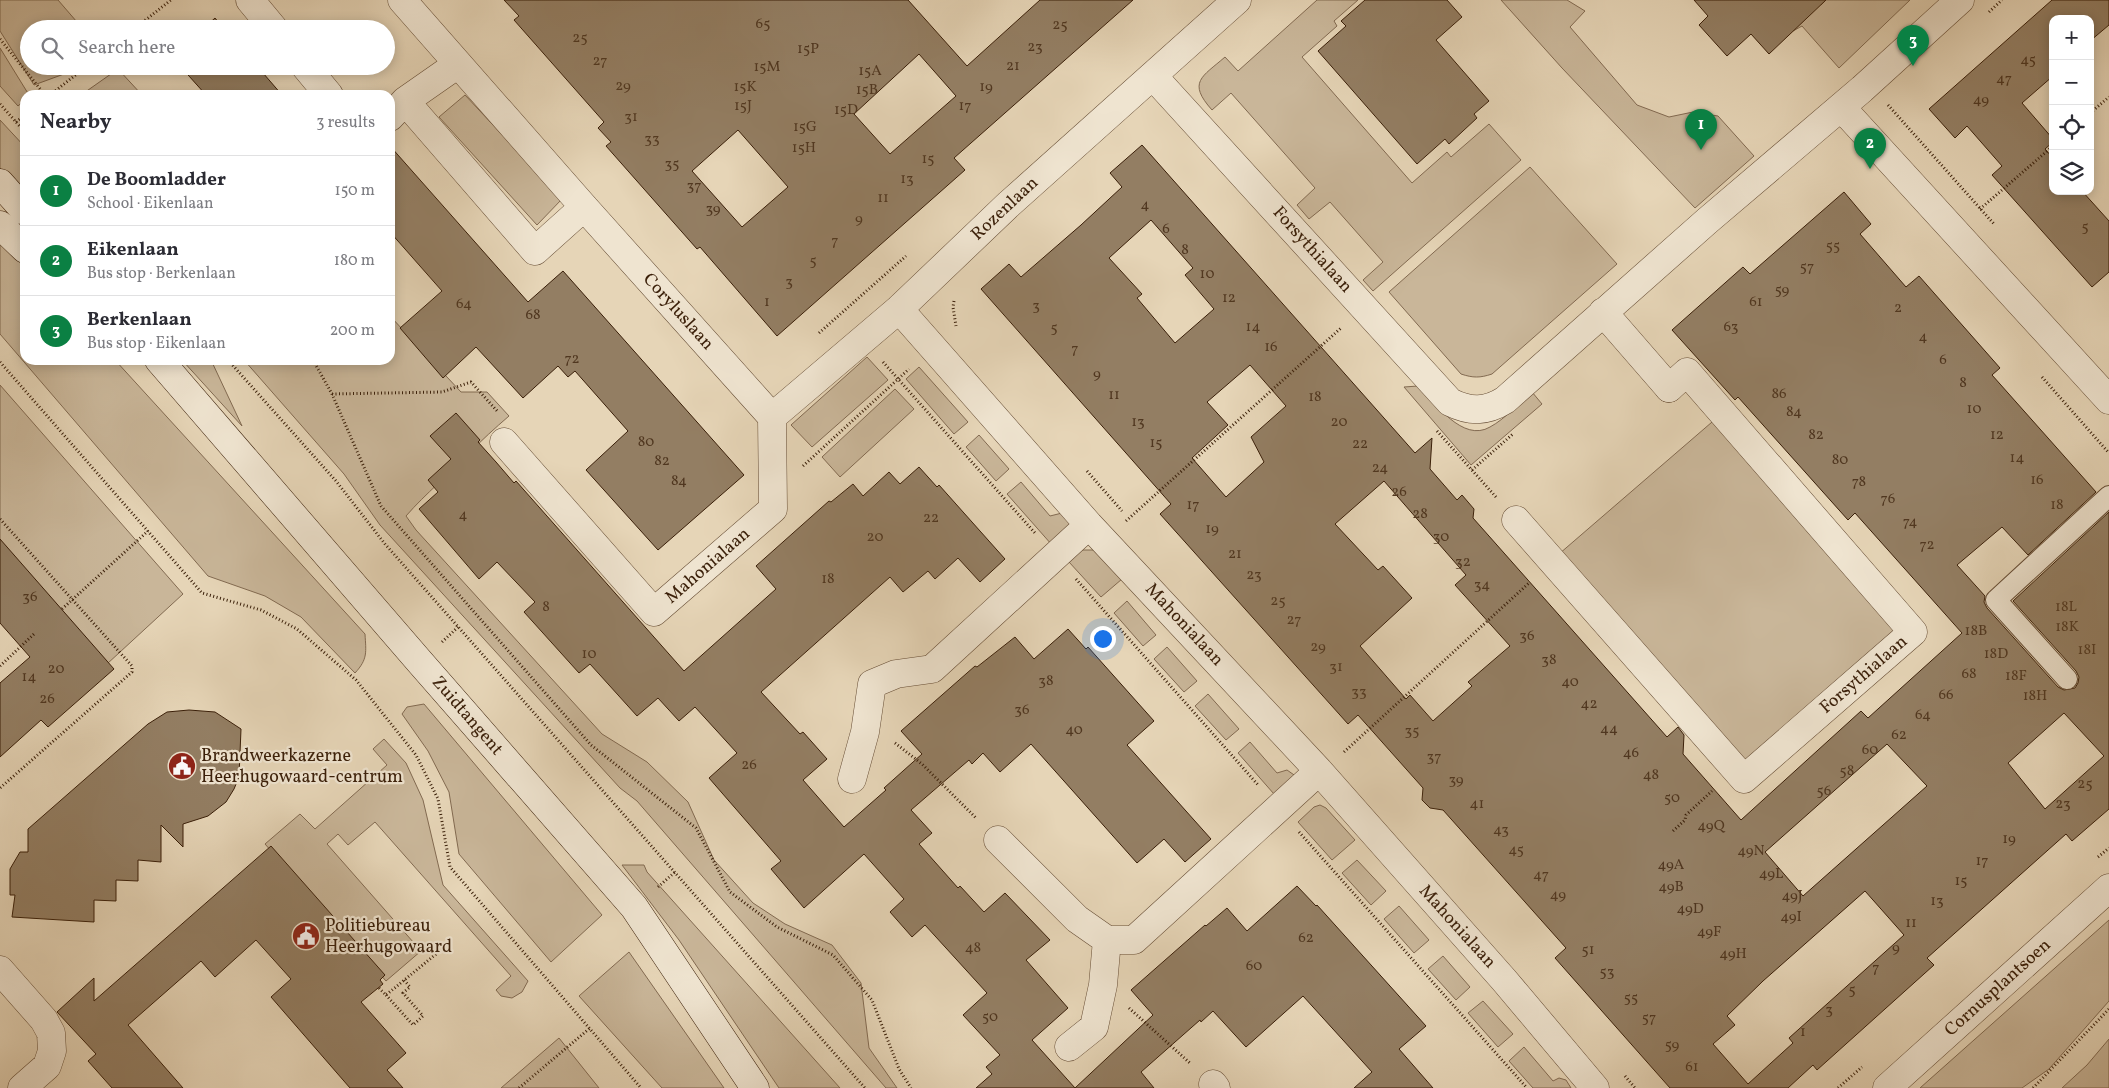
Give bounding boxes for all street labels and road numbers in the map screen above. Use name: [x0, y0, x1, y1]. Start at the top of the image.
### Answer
street label: Rozenlaan: [966, 171, 1044, 247]
street label: Forsythialaan: [1266, 201, 1358, 299]
street label: Coryluslaan: [637, 268, 720, 356]
street label: Mahonialaan: [660, 522, 756, 610]
street label: Mahonialaan: [1139, 578, 1229, 672]
street label: Forsythialaan: [1815, 630, 1913, 720]
street label: Zuidtangent: [425, 671, 509, 761]
street label: Mahonialaan: [1413, 880, 1502, 975]
street label: Cornusplantsoen: [1939, 933, 2057, 1043]

